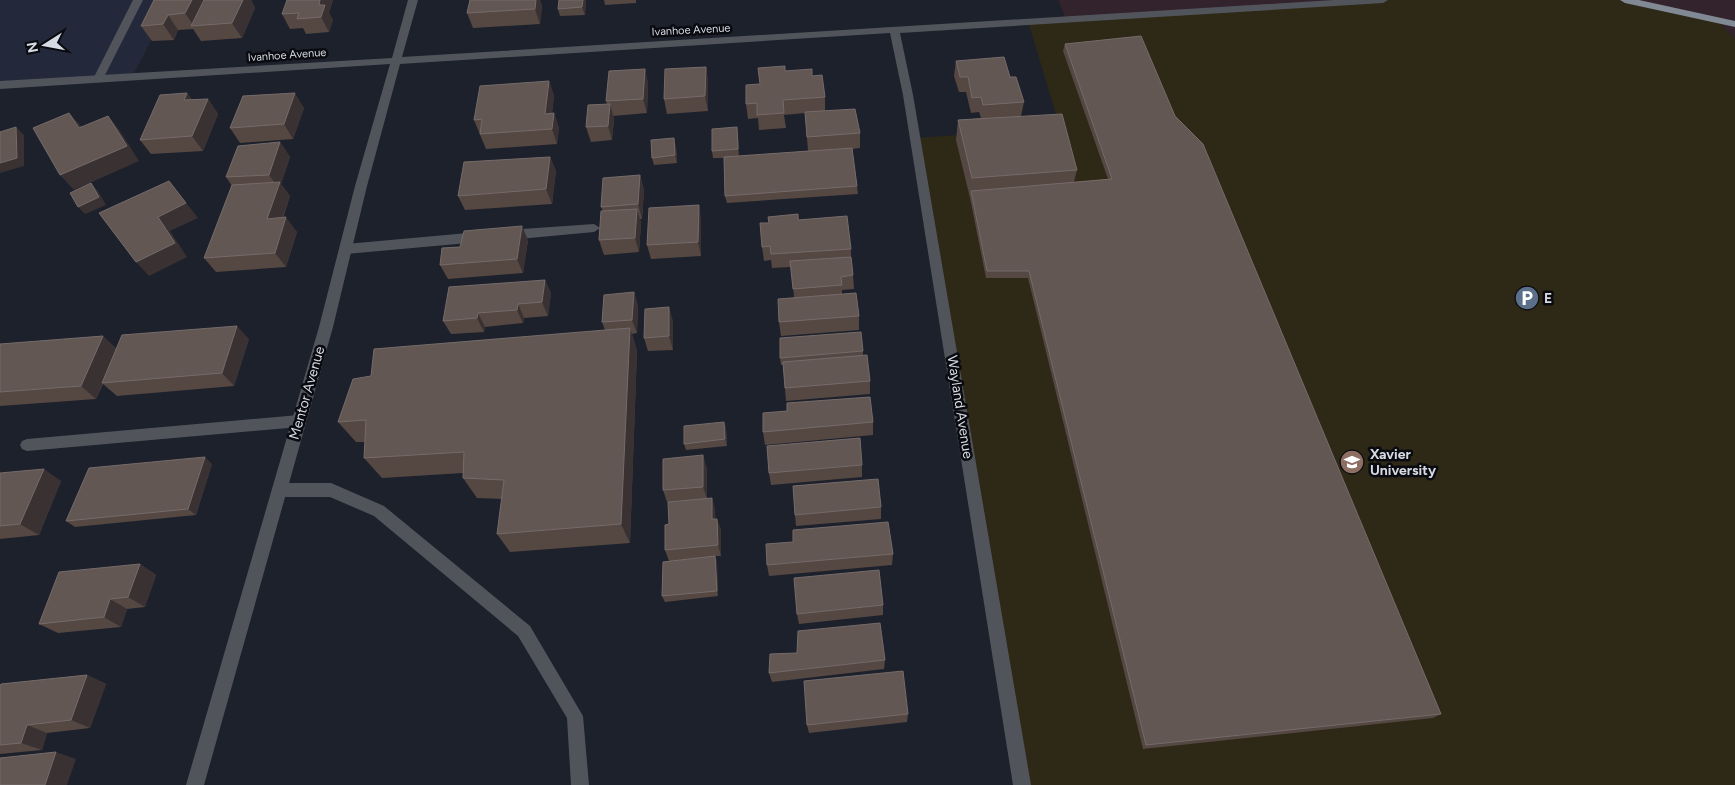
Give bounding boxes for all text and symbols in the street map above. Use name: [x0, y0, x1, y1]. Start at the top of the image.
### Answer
north arrow: [20, 20, 70, 70]
street label: Ivanhoe Avenue: [651, 21, 731, 39]
text: N: [23, 40, 42, 54]
street label: Ivanhoe Avenue: [247, 46, 327, 64]
parking icon: E: [1514, 285, 1540, 311]
place label: E: [1544, 290, 1552, 307]
street label: Mentor Avenue: [286, 344, 329, 442]
street label: Wayland Avenue: [943, 354, 977, 460]
place label: Xavier University: [1370, 446, 1437, 479]
school or university icon: Xavier University: [1339, 449, 1365, 475]

